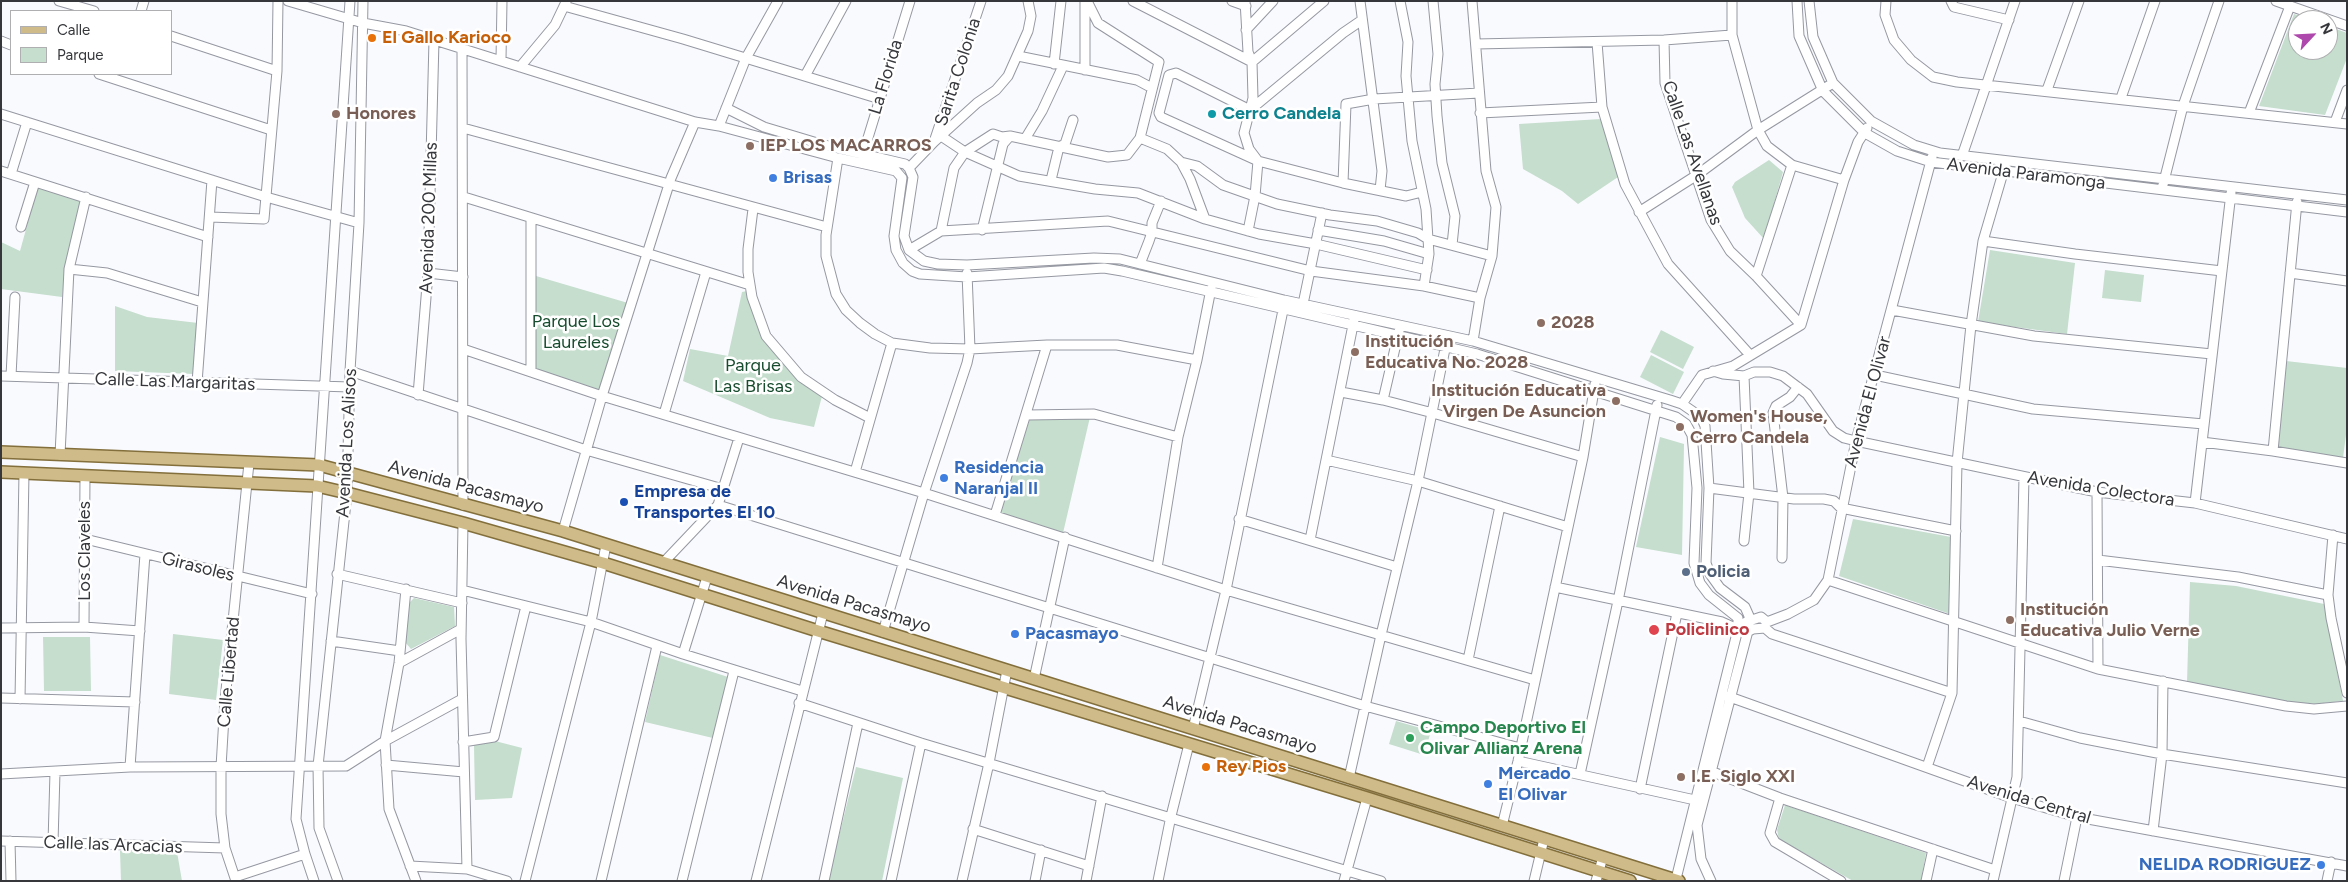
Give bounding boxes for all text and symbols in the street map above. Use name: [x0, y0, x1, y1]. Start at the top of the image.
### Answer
legend: [10, 10, 172, 75]
north arrow: [2288, 10, 2338, 60]
street label: Sarita Colonia: [930, 15, 986, 129]
text: N: [2316, 20, 2336, 37]
text: Calle: [57, 21, 90, 39]
place label: El Gallo Karioco: [382, 27, 511, 49]
marker: El Gallo Karioco: [366, 32, 378, 44]
street label: La Florida: [864, 37, 908, 117]
text: Parque: [57, 46, 104, 64]
street label: Calle Las Avellanas: [1657, 78, 1727, 228]
place label: Honores: [346, 103, 416, 125]
place label: Cerro Candela: [1222, 103, 1341, 125]
marker: Honores: [330, 108, 342, 120]
marker: Cerro Candela: [1206, 108, 1218, 120]
place label: IEP LOS MACARROS: [760, 135, 932, 157]
marker: IEP LOS MACARROS: [744, 140, 756, 152]
street label: Avenida 200 Millas: [416, 142, 442, 294]
street label: Avenida Paramonga: [1945, 154, 2107, 194]
place label: Brisas: [783, 167, 832, 189]
marker: Brisas: [767, 172, 779, 184]
park label: Parque Los Laureles: [532, 311, 620, 354]
place label: 2028: [1551, 312, 1595, 334]
marker: 2028: [1535, 317, 1547, 329]
place label: Institución Educativa No. 2028: [1365, 331, 1528, 374]
street label: Avenida El Olivar: [1840, 334, 1896, 470]
marker: Institución Educativa No. 2028: [1349, 346, 1361, 358]
park label: Parque Las Brisas: [714, 355, 792, 398]
street label: Calle Las Margaritas: [94, 368, 256, 396]
street label: Avenida Los Alisos: [332, 368, 362, 518]
place label: Institución Educativa Virgen De Asuncion: [1431, 380, 1606, 422]
marker: Institución Educativa Virgen De Asuncion: [1610, 395, 1622, 407]
place label: Women's House, Cerro Candela: [1690, 406, 1828, 448]
marker: Women's House, Cerro Candela: [1674, 421, 1686, 433]
street label: Avenida Pacasmayo: [386, 456, 546, 518]
place label: Residencia Naranjal II: [954, 457, 1044, 499]
street label: Avenida Colectora: [2026, 467, 2176, 511]
marker: Residencia Naranjal II: [938, 472, 950, 484]
place label: Empresa de Transportes El 10: [634, 481, 775, 524]
marker: Empresa de Transportes El 10: [618, 496, 630, 508]
street label: Los Claveles: [74, 501, 96, 601]
street label: Girasoles: [159, 548, 237, 586]
place label: Policia: [1696, 561, 1750, 583]
marker: Policia: [1680, 566, 1692, 578]
street label: Avenida Pacasmayo: [774, 570, 934, 638]
place label: Institución Educativa Julio Verne: [2020, 599, 2200, 642]
marker: Institución Educativa Julio Verne: [2004, 614, 2016, 626]
street label: Calle Libertad: [213, 616, 245, 728]
place label: Policlinico: [1665, 619, 1749, 641]
place label: Pacasmayo: [1025, 623, 1119, 645]
marker: Policlinico: [1647, 623, 1661, 637]
marker: Pacasmayo: [1009, 628, 1021, 640]
street label: Avenida Pacasmayo: [1160, 691, 1320, 759]
place label: Campo Deportivo El Olivar Allianz Arena: [1420, 717, 1586, 760]
marker: Campo Deportivo El Olivar Allianz Arena: [1404, 732, 1416, 744]
place label: Rey Pios: [1216, 756, 1286, 778]
marker: Rey Pios: [1200, 761, 1212, 773]
place label: Mercado El Olivar: [1498, 763, 1571, 806]
place label: I.E. Siglo XXI: [1691, 766, 1795, 788]
marker: I.E. Siglo XXI: [1675, 771, 1687, 783]
street label: Avenida Central: [1965, 771, 2093, 829]
marker: Mercado El Olivar: [1482, 778, 1494, 790]
street label: Calle las Arcacias: [43, 832, 183, 858]
place label: NELIDA RODRIGUEZ: [2139, 854, 2311, 876]
marker: NELIDA RODRIGUEZ: [2315, 859, 2327, 871]

